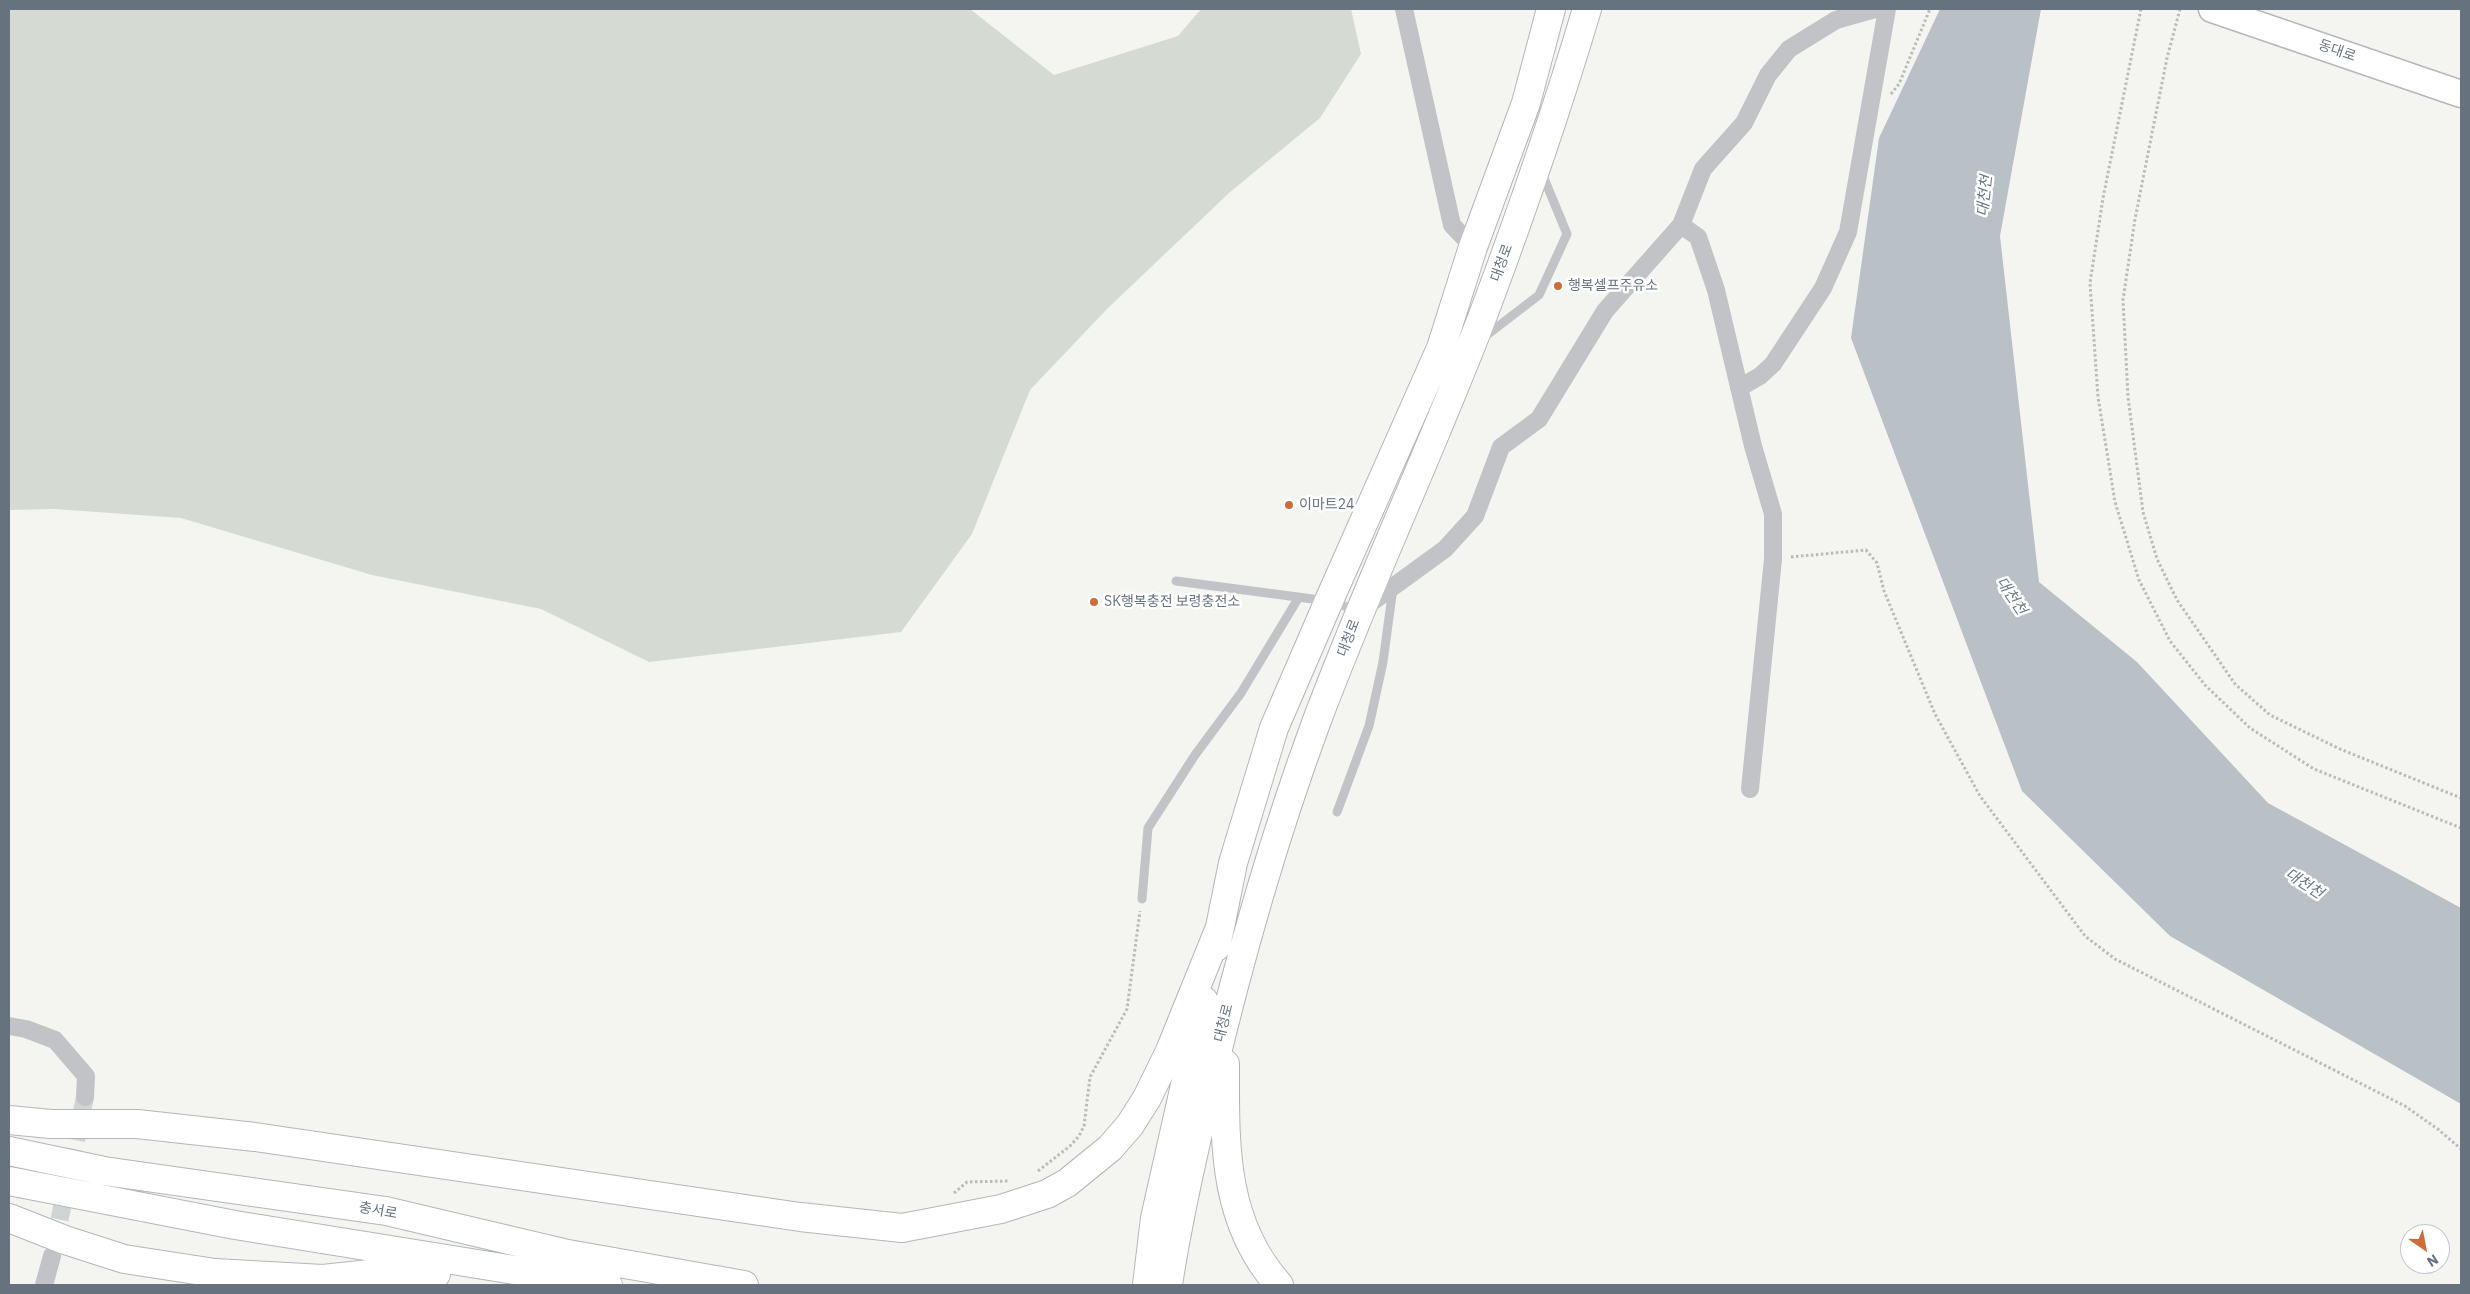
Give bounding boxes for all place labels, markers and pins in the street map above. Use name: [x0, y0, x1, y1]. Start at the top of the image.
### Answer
place label: 행복셀프주유소: [1568, 278, 1658, 294]
marker: 행복셀프주유소: [1552, 280, 1564, 292]
place label: 이마트24: [1299, 497, 1354, 513]
marker: 이마트24: [1283, 499, 1295, 511]
place label: SK행복충전 보령충전소: [1104, 594, 1240, 610]
marker: SK행복충전 보령충전소: [1088, 596, 1100, 608]

